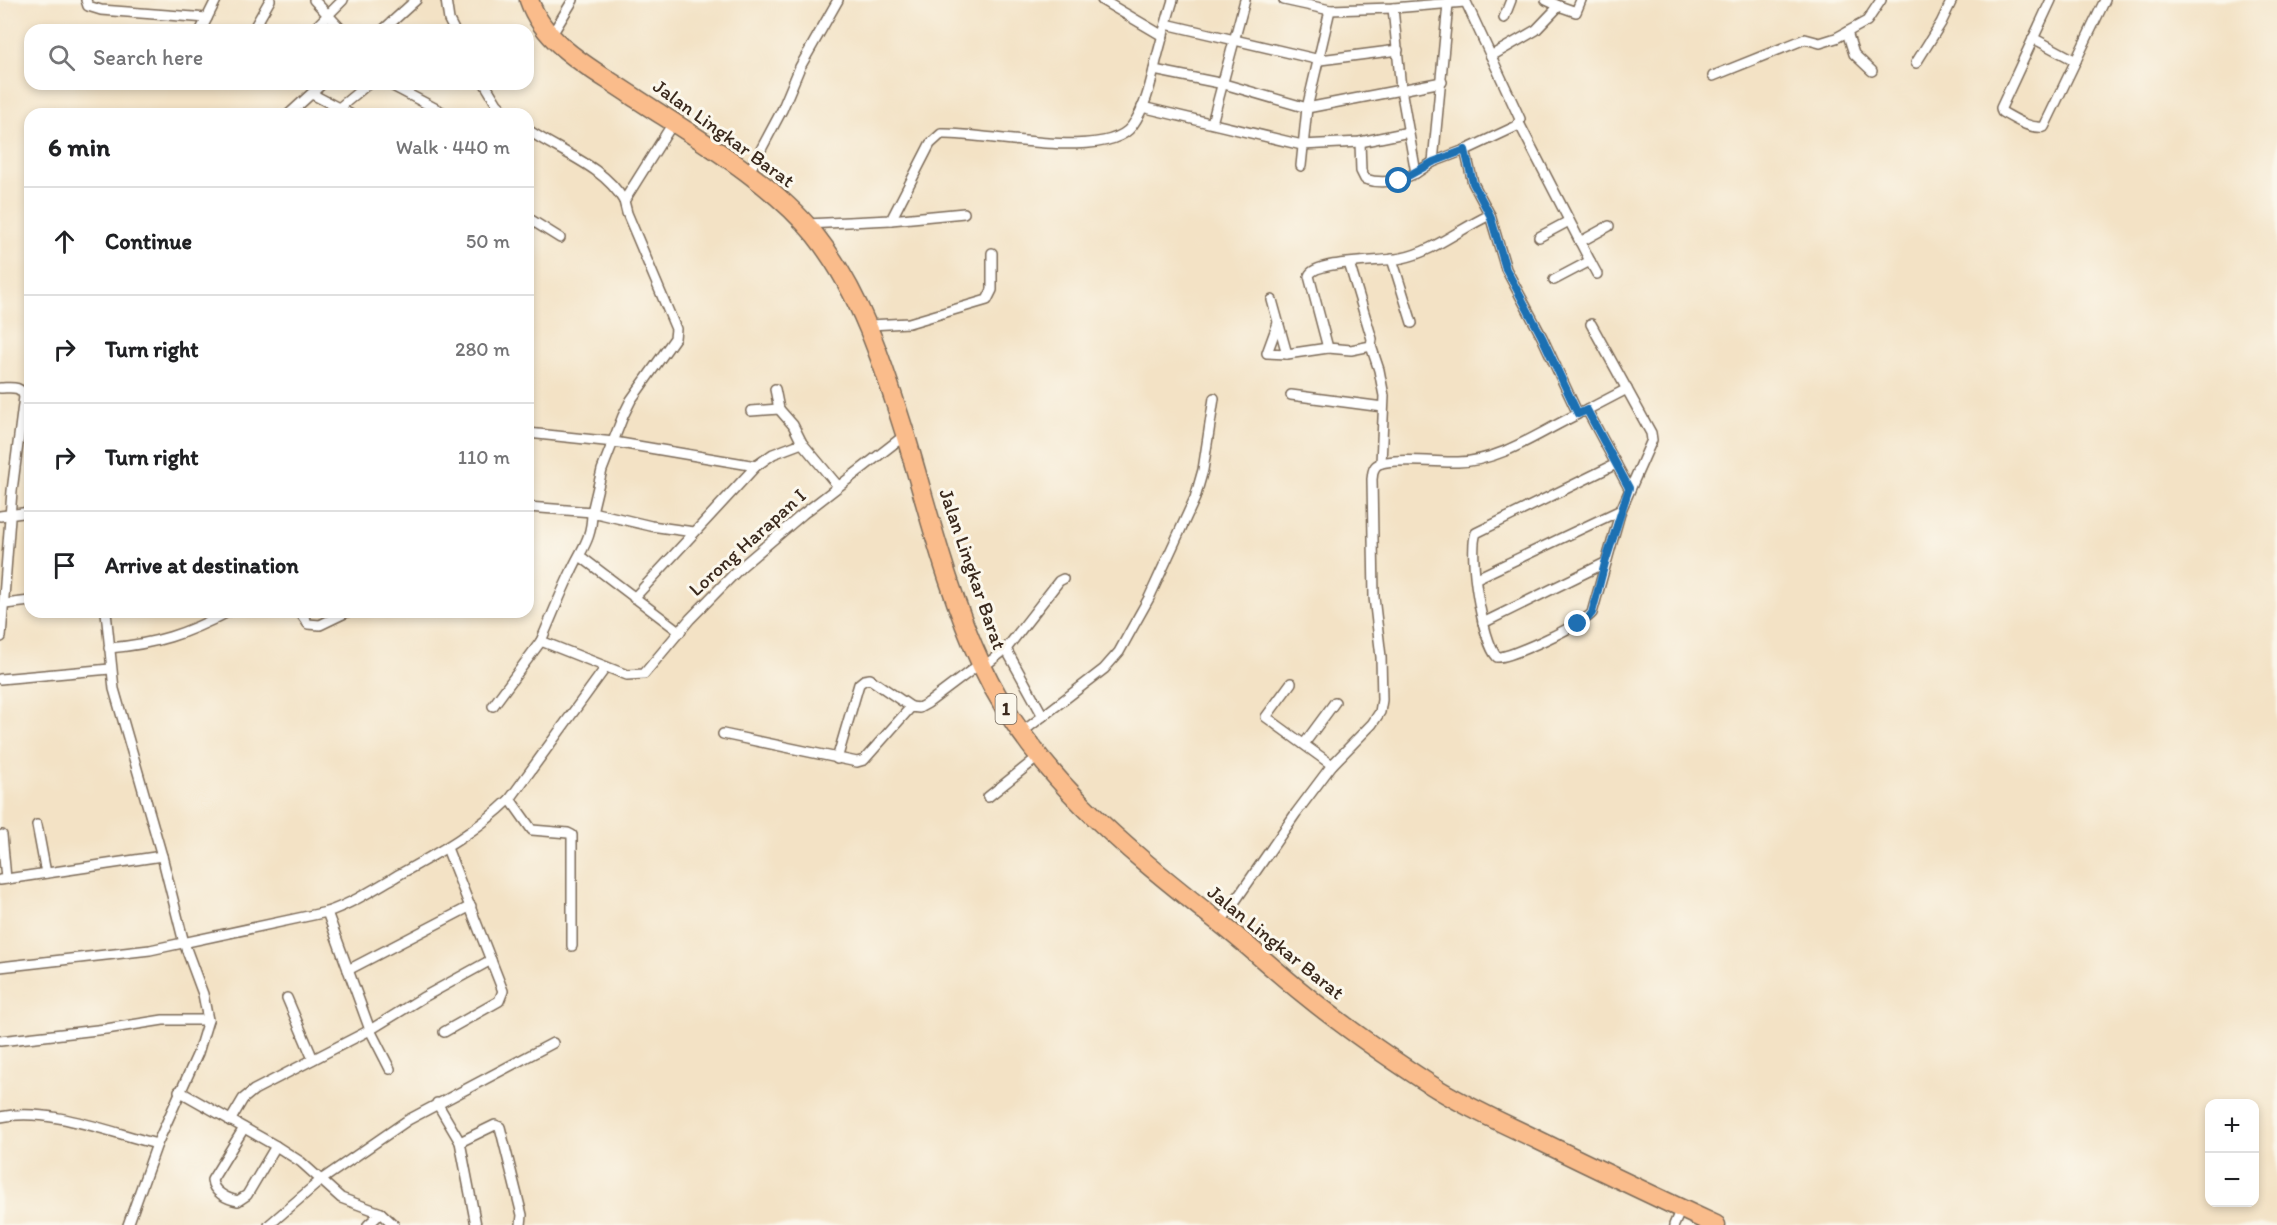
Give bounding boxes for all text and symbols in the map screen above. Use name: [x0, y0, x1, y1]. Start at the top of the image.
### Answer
search box: [24, 24, 534, 90]
icon: search: [45, 41, 78, 74]
text: Search here: [93, 44, 203, 71]
street label: Jalan Lingkar Barat: [649, 74, 800, 193]
text: 6 min: [48, 131, 110, 163]
text: Walk · 440 m: [396, 135, 510, 159]
route start: [1385, 167, 1411, 193]
icon: ahead: [48, 225, 81, 258]
text: Continue: [105, 228, 192, 255]
text: 50 m: [466, 229, 510, 253]
icon: right: [48, 333, 81, 366]
text: Turn right: [105, 336, 199, 363]
text: 280 m: [455, 337, 510, 361]
icon: right: [48, 441, 81, 474]
text: Turn right: [105, 444, 199, 471]
text: 110 m: [458, 445, 510, 469]
street label: Lorong Harapan I: [683, 483, 811, 601]
street label: Jalan Lingkar Barat: [934, 485, 1012, 653]
icon: arrive: [48, 549, 81, 582]
text: Arrive at destination: [105, 552, 299, 579]
route end: [1564, 610, 1590, 636]
road number: 1: [996, 694, 1016, 724]
street label: Jalan Lingkar Barat: [1203, 880, 1350, 1005]
map controls: [2205, 1099, 2259, 1207]
button: +: [2205, 1099, 2259, 1153]
button: −: [2205, 1153, 2259, 1207]

